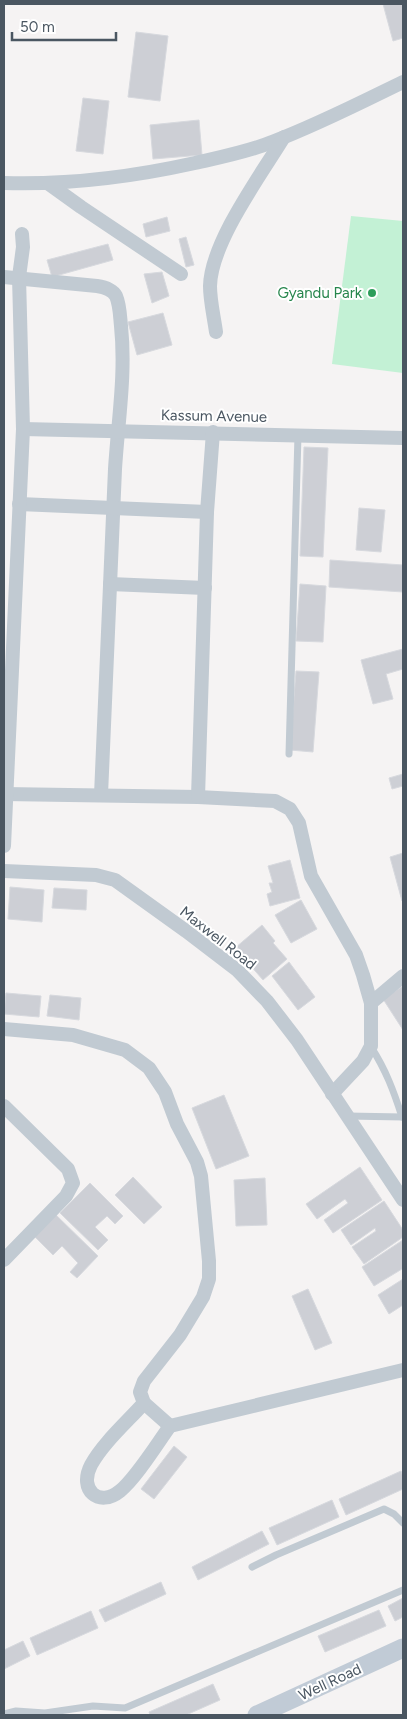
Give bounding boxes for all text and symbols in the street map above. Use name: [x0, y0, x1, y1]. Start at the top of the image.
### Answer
scale bar: [12, 10, 116, 42]
text: 50 m: [20, 18, 55, 36]
place label: Gyandu Park: [277, 284, 363, 302]
marker: Gyandu Park: [366, 287, 378, 299]
street label: Kassum Avenue: [161, 406, 267, 426]
street label: Maxwell Road: [176, 903, 260, 973]
street label: Well Road: [296, 1660, 364, 1704]

